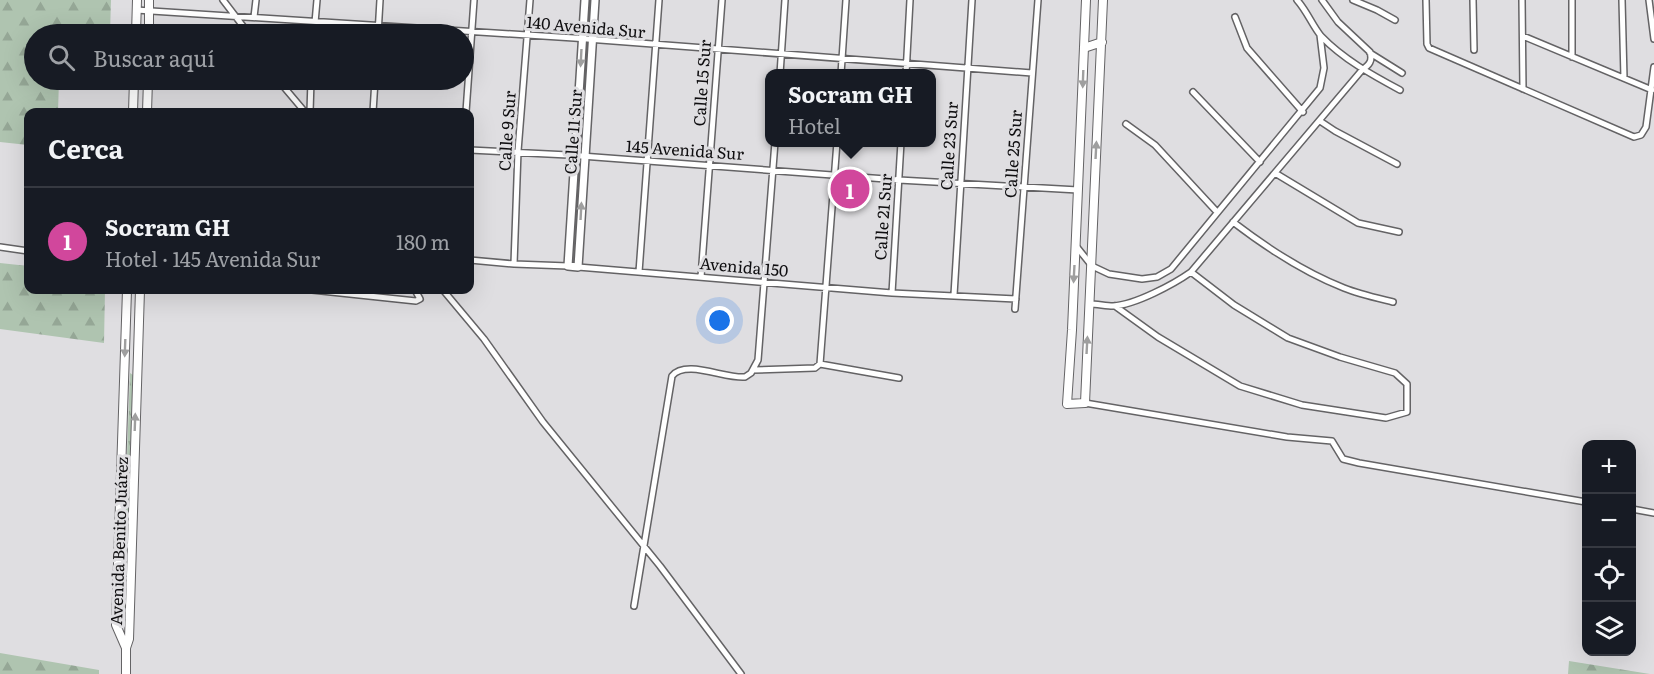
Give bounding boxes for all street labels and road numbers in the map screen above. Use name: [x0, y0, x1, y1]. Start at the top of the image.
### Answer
street label: 140 Avenida Sur: [526, 9, 647, 43]
street label: Calle 15 Sur: [686, 38, 716, 127]
street label: Calle 11 Sur: [557, 88, 587, 175]
street label: Calle 9 Sur: [491, 90, 521, 172]
street label: Calle 23 Sur: [933, 100, 963, 191]
street label: Calle 25 Sur: [997, 109, 1027, 199]
street label: 145 Avenida Sur: [625, 133, 745, 165]
street label: Calle 21 Sur: [867, 172, 897, 261]
street label: Avenida 150: [699, 250, 789, 282]
street label: Avenida Benito Juárez: [103, 456, 133, 626]

